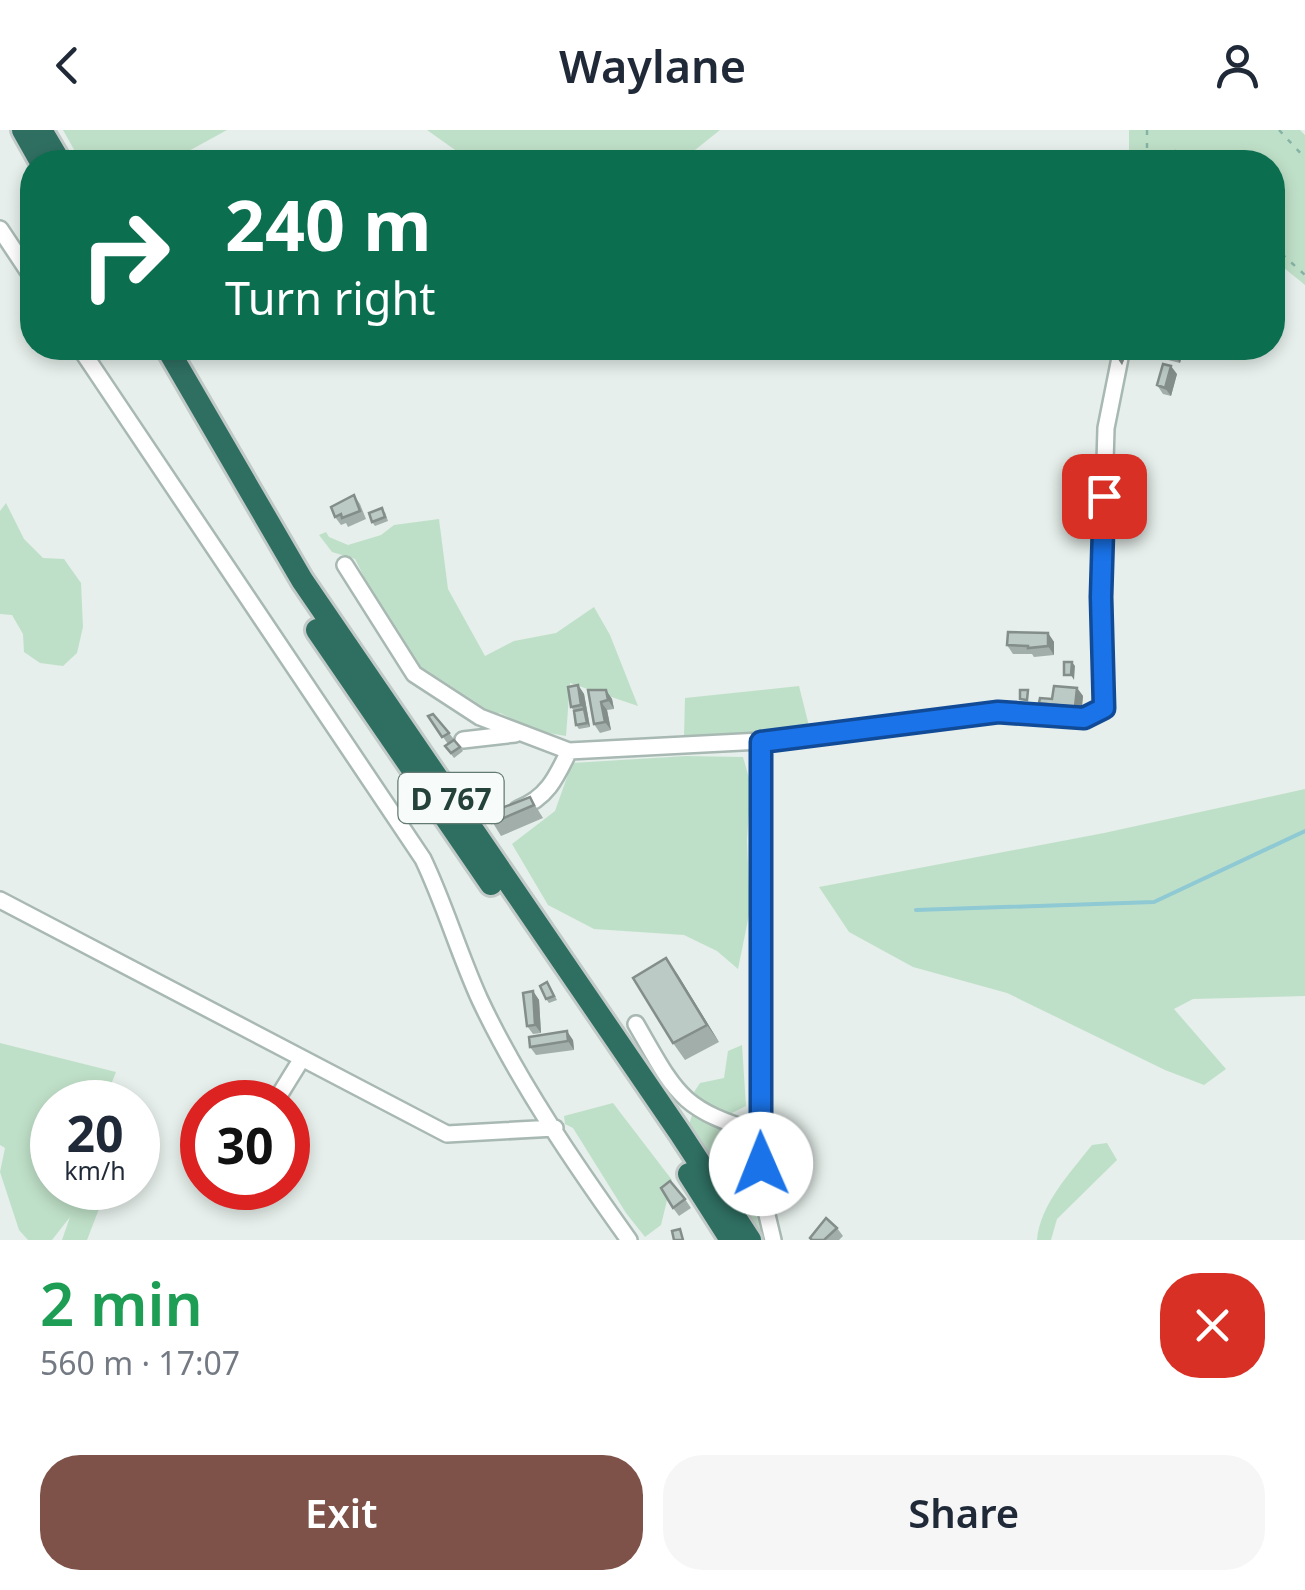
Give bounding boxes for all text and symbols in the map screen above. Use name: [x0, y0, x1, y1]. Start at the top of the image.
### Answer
text: Waylane: [559, 35, 746, 96]
icon: back: [40, 38, 95, 93]
icon: person: [1210, 38, 1265, 93]
text: 240 m: [225, 176, 432, 272]
icon: right: [60, 190, 190, 320]
text: Turn right: [225, 267, 436, 328]
pin: [1062, 454, 1147, 539]
icon: arrive: [1077, 469, 1132, 524]
road number: D 767: [398, 773, 504, 823]
speed limit sign: 30: [180, 1080, 310, 1210]
text: 20: [66, 1099, 124, 1167]
position arrow: [709, 1112, 813, 1216]
text: km/h: [64, 1153, 126, 1187]
text: 2 min: [40, 1262, 203, 1344]
button: close: [1160, 1273, 1265, 1378]
text: 560 m · 17:07: [40, 1341, 240, 1384]
button: Exit: [40, 1455, 643, 1570]
button: Share: [663, 1455, 1265, 1570]

